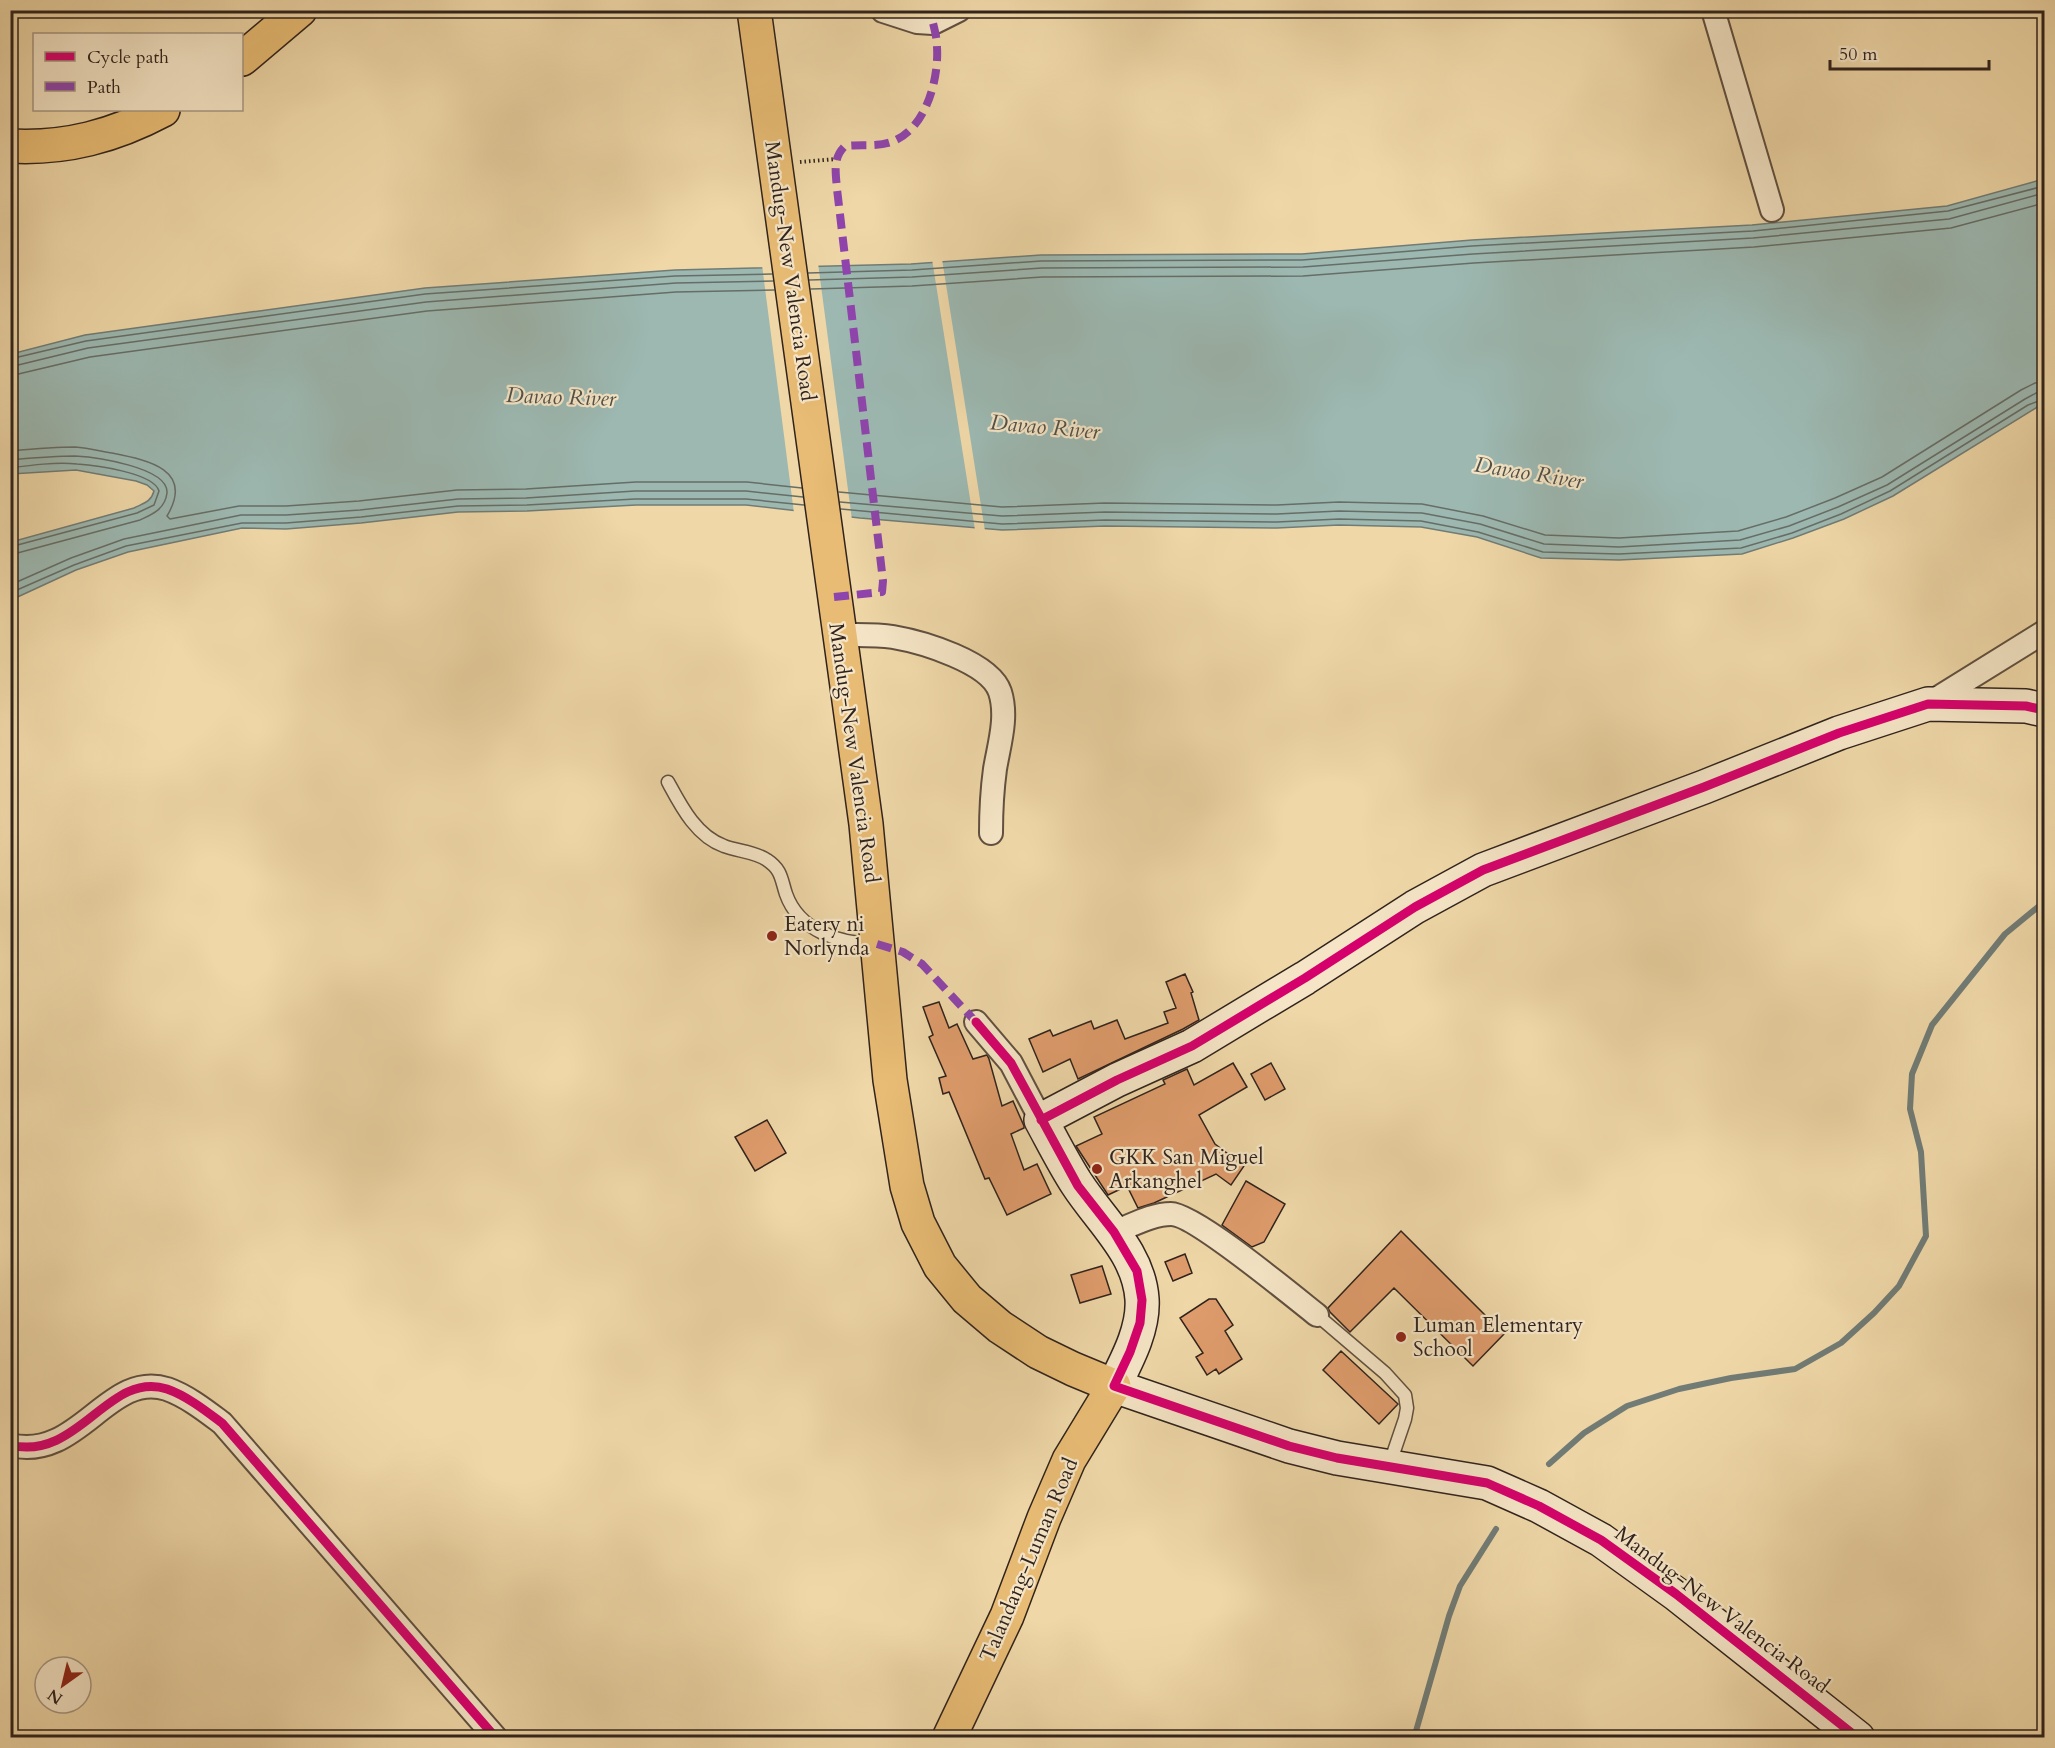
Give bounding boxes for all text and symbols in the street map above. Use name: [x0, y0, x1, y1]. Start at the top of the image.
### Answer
legend: [33, 33, 243, 111]
scale bar: [1830, 33, 1989, 71]
text: 50 m: [1839, 42, 1878, 67]
text: Cycle path: [87, 45, 169, 70]
text: Path: [87, 75, 121, 100]
street label: Mandug-New Valencia Road: [757, 139, 823, 403]
water label: Davao River: [506, 380, 617, 414]
water label: Davao River: [989, 407, 1102, 447]
water label: Davao River: [1472, 450, 1586, 497]
street label: Mandug-New Valencia Road: [821, 621, 887, 885]
place label: Eatery ni Norlynda: [784, 910, 870, 963]
marker: Eatery ni Norlynda: [765, 929, 779, 943]
place label: GKK San Miguel Arkanghel: [1109, 1143, 1264, 1196]
marker: GKK San Miguel Arkanghel: [1090, 1162, 1104, 1176]
place label: Luman Elementary School: [1413, 1311, 1583, 1364]
marker: Luman Elementary School: [1394, 1330, 1408, 1344]
street label: Talandang-Luman Road: [973, 1454, 1085, 1666]
street label: Mandug-New Valencia Road: [1609, 1520, 1835, 1700]
north arrow: [33, 1655, 93, 1715]
text: N: [43, 1684, 67, 1710]

